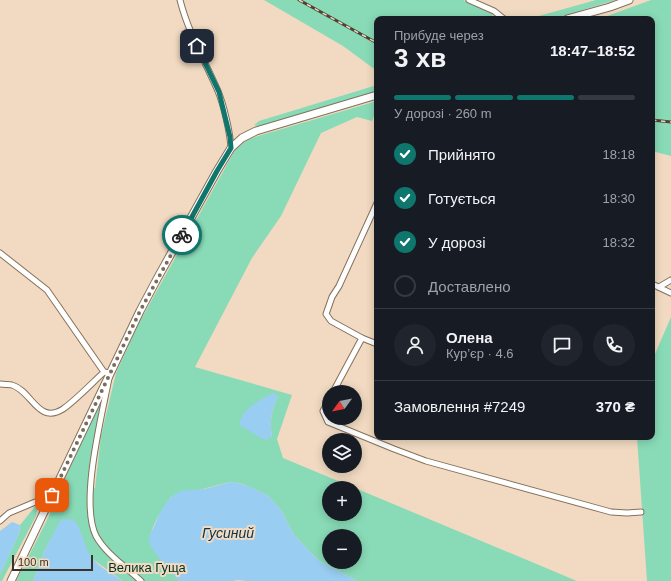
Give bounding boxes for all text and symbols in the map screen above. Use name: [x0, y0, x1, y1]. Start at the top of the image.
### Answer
text: Прибуде через: [394, 28, 484, 43]
pin: [180, 29, 214, 63]
icon: home: [186, 35, 208, 57]
text: 18:47–18:52: [550, 42, 635, 59]
text: 3 хв: [394, 43, 446, 73]
text: У дорозі · 260 m: [394, 106, 492, 121]
icon: check: [394, 143, 416, 165]
text: Прийнято: [428, 146, 495, 163]
text: 18:18: [602, 147, 635, 162]
icon: check: [394, 187, 416, 209]
text: Готується: [428, 190, 496, 207]
text: 18:30: [602, 191, 635, 206]
courier: [162, 215, 202, 255]
icon: bike: [171, 224, 193, 246]
icon: check: [394, 231, 416, 253]
text: У дорозі: [428, 234, 486, 251]
text: 18:32: [602, 235, 635, 250]
text: Доставлено: [428, 278, 511, 295]
button: person: [394, 324, 436, 366]
button: chat: [541, 324, 583, 366]
button: phone: [593, 324, 635, 366]
text: Олена: [446, 329, 493, 346]
text: Кур’єр · 4.6: [446, 346, 514, 361]
north arrow: [322, 385, 362, 425]
map controls: [322, 385, 362, 569]
text: Замовлення #7249: [394, 398, 525, 415]
text: 370 ₴: [596, 398, 635, 415]
button: layers: [322, 433, 362, 473]
pin: [35, 478, 69, 512]
button: +: [322, 481, 362, 521]
icon: bag: [41, 484, 63, 506]
water label: Гусиний: [202, 525, 254, 541]
button: −: [322, 529, 362, 569]
scale bar: [12, 553, 93, 572]
text: 100 m: [18, 556, 49, 568]
park label: Велика Гуща: [108, 560, 187, 575]

